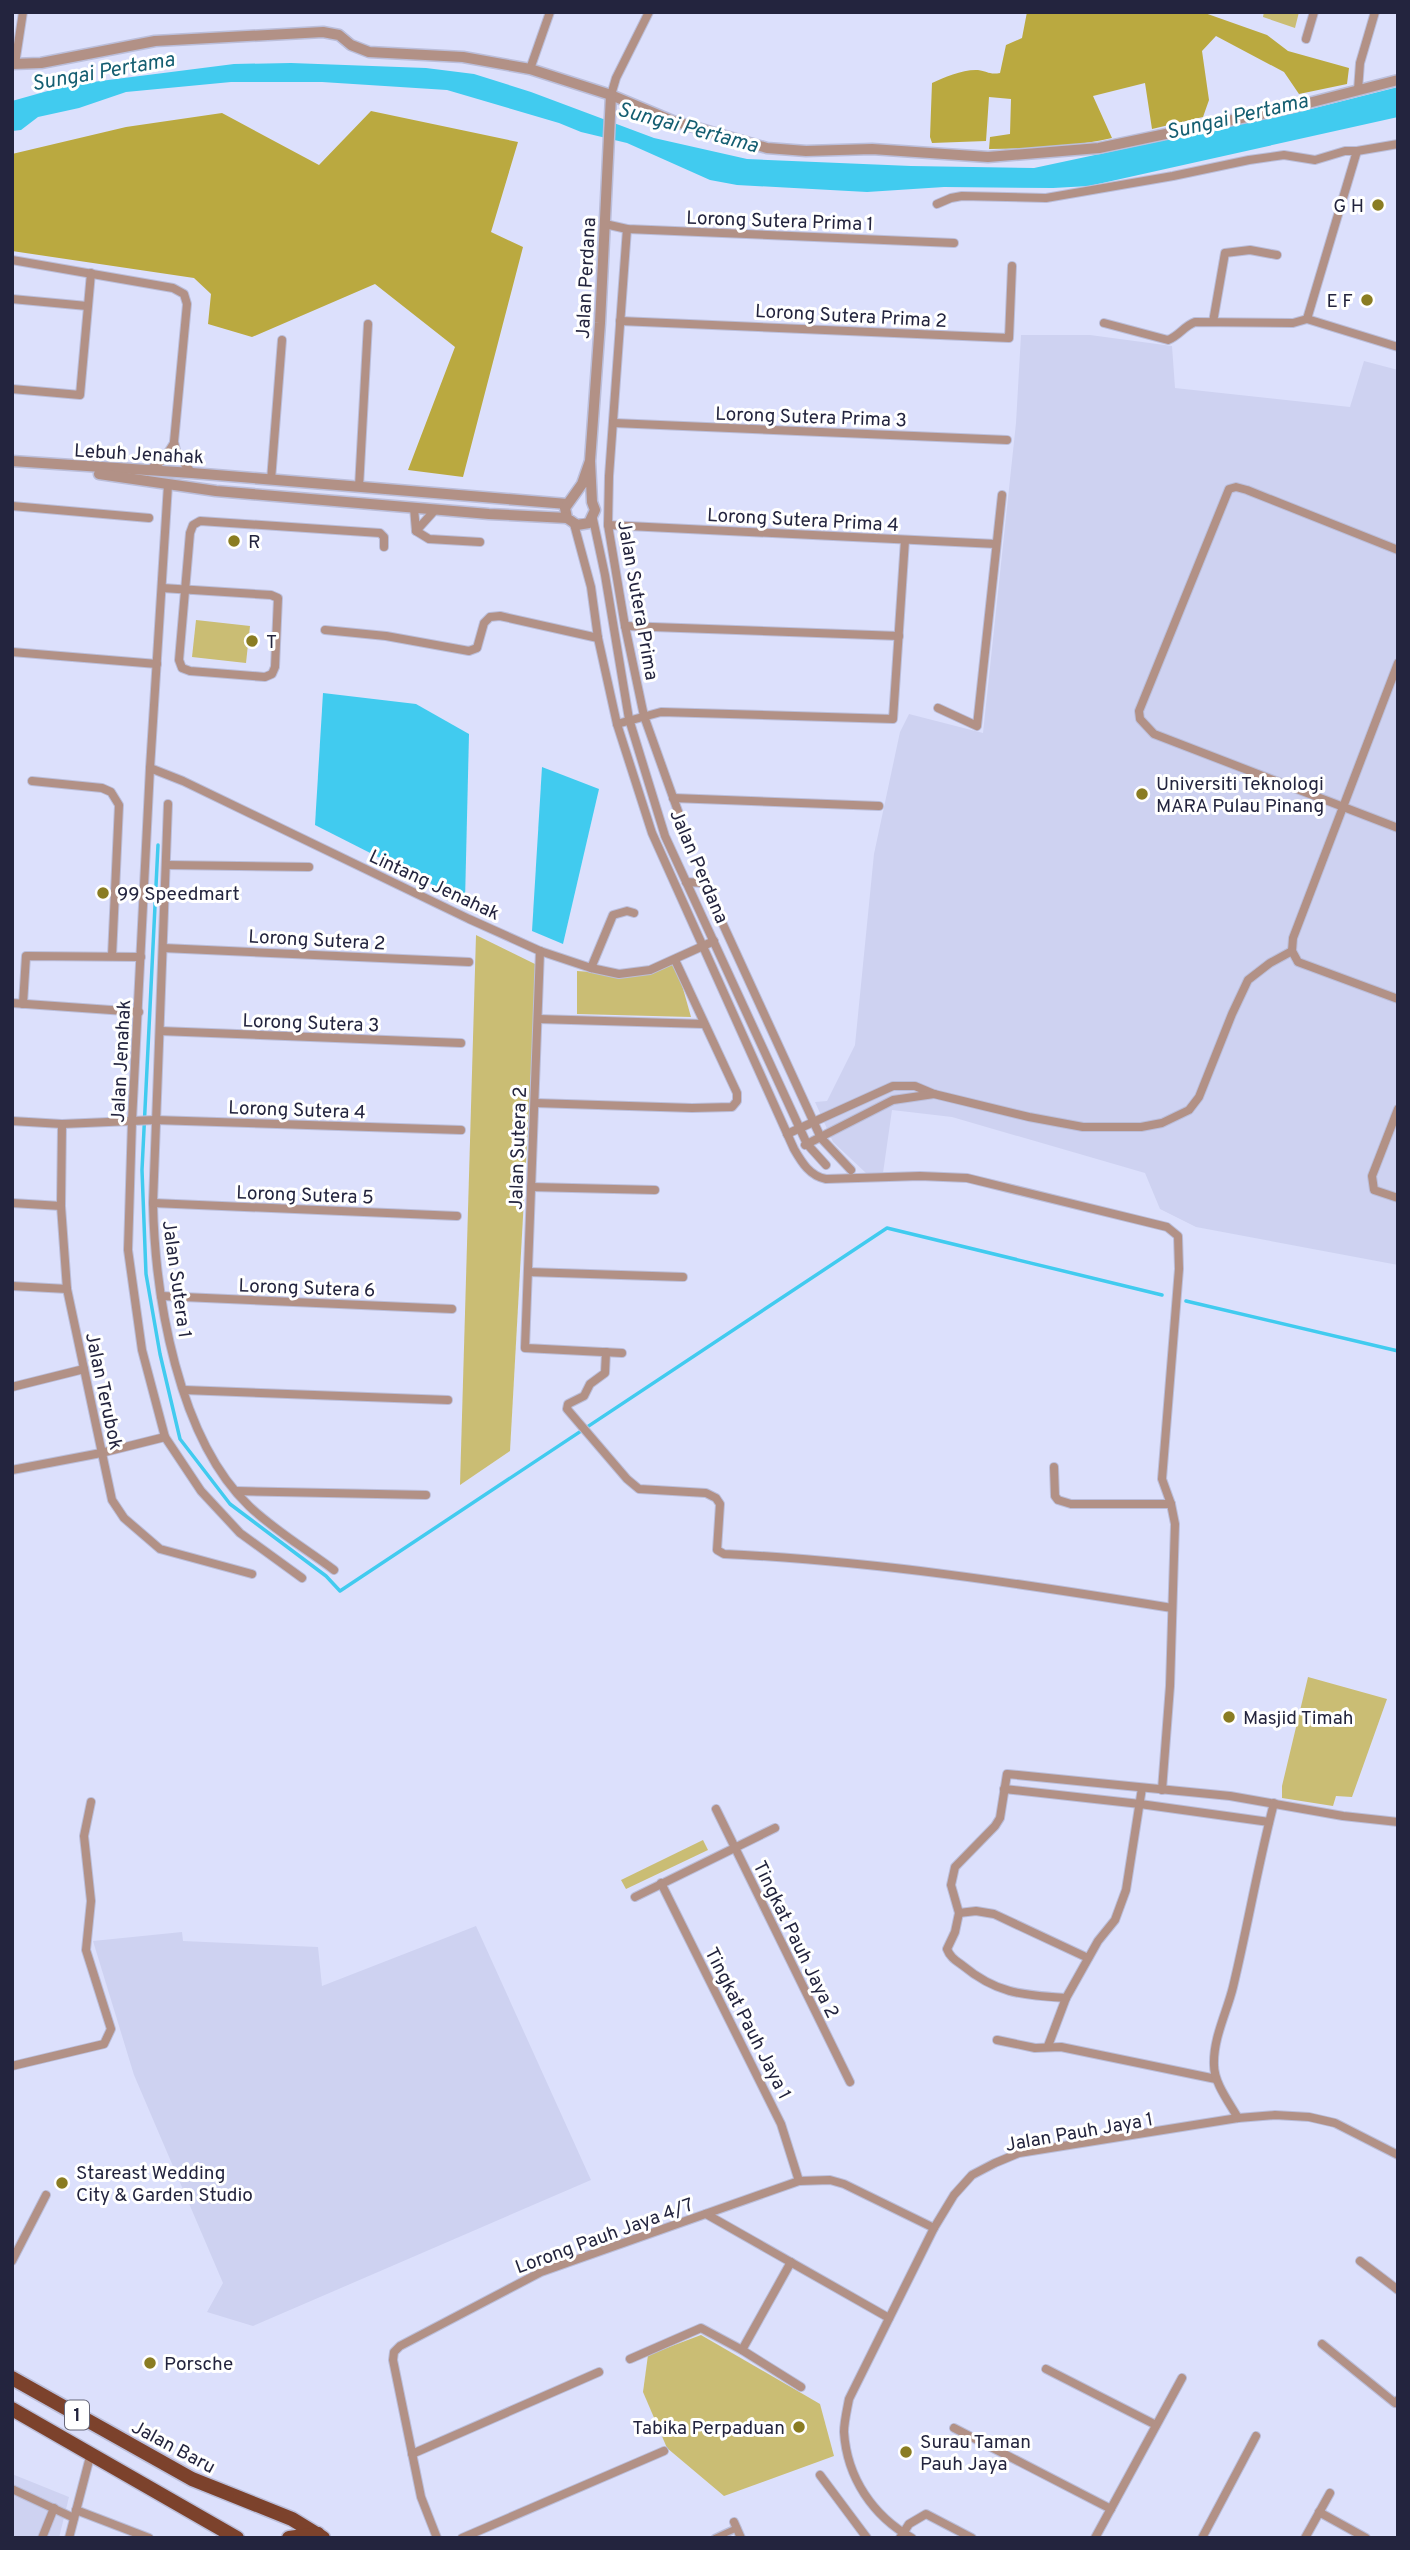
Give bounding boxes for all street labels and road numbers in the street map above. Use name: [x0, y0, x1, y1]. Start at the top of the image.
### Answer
street label: Lorong Sutera Prima 1: [686, 207, 874, 237]
street label: Jalan Perdana: [572, 217, 602, 340]
street label: Lorong Sutera Prima 2: [754, 300, 947, 334]
street label: Lorong Sutera Prima 3: [715, 403, 907, 433]
street label: Lebuh Jenahak: [73, 440, 204, 470]
street label: Lorong Sutera Prima 4: [706, 504, 899, 538]
street label: Jalan Sutera Prima: [611, 519, 663, 682]
street label: Jalan Perdana: [663, 806, 733, 928]
street label: Lintang Jenahak: [365, 845, 503, 927]
street label: Lorong Sutera 2: [248, 925, 386, 957]
street label: Jalan Jenahak: [107, 999, 137, 1123]
street label: Lorong Sutera 3: [242, 1010, 380, 1038]
street label: Jalan Sutera 2: [505, 1086, 533, 1210]
street label: Lorong Sutera 4: [228, 1097, 366, 1125]
street label: Lorong Sutera 5: [236, 1182, 374, 1210]
street label: Jalan Sutera 1: [156, 1219, 196, 1340]
street label: Lorong Sutera 6: [238, 1275, 376, 1303]
street label: Jalan Terubok: [79, 1331, 127, 1452]
street label: Tingkat Pauh Jaya 2: [747, 1857, 844, 2022]
street label: Tingkat Pauh Jaya 1: [698, 1944, 796, 2104]
street label: Jalan Pauh Jaya 1: [1004, 2108, 1155, 2158]
street label: Lorong Pauh Jaya 4/7: [512, 2193, 697, 2280]
road number: 1: [65, 2400, 89, 2430]
street label: Jalan Baru: [127, 2416, 219, 2480]

